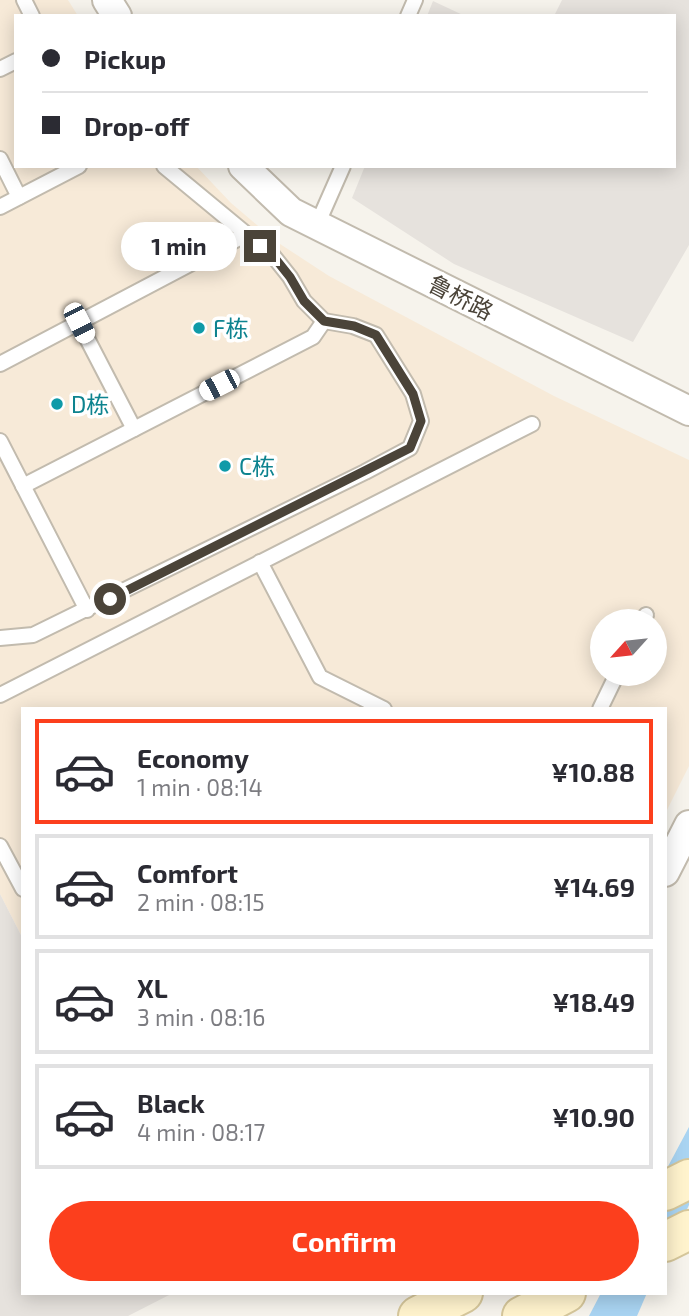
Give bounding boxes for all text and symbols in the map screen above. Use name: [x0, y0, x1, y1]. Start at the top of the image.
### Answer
text: Pickup: [84, 43, 166, 74]
text: Drop-off: [84, 110, 189, 141]
callout: 1 min: [120, 222, 236, 270]
route end: [244, 230, 276, 262]
text: 1 min: [151, 232, 207, 260]
street label: 鲁桥路: [424, 269, 498, 325]
car: [61, 300, 98, 346]
place label: F栋: [213, 314, 248, 342]
marker: F栋: [191, 320, 207, 336]
car: [196, 366, 243, 404]
place label: D栋: [71, 390, 109, 418]
marker: D栋: [49, 396, 65, 412]
place label: C栋: [239, 452, 275, 480]
marker: C栋: [217, 458, 233, 474]
route start: [94, 583, 126, 615]
north arrow: [590, 609, 667, 686]
map controls: [590, 609, 667, 686]
icon: car: [53, 740, 116, 803]
text: Economy: [137, 742, 249, 773]
text: ¥10.88: [551, 756, 635, 787]
text: 1 min · 08:14: [137, 773, 263, 801]
icon: car: [53, 855, 116, 918]
text: Comfort: [137, 857, 238, 888]
text: ¥14.69: [553, 871, 635, 902]
text: 2 min · 08:15: [137, 888, 265, 916]
icon: car: [53, 970, 116, 1033]
text: XL: [137, 972, 168, 1003]
text: ¥18.49: [552, 986, 635, 1017]
text: 3 min · 08:16: [137, 1003, 265, 1031]
icon: car: [53, 1085, 116, 1148]
text: Black: [137, 1087, 205, 1118]
text: ¥10.90: [552, 1101, 635, 1132]
text: 4 min · 08:17: [137, 1118, 265, 1146]
button: Confirm: [49, 1201, 639, 1281]

